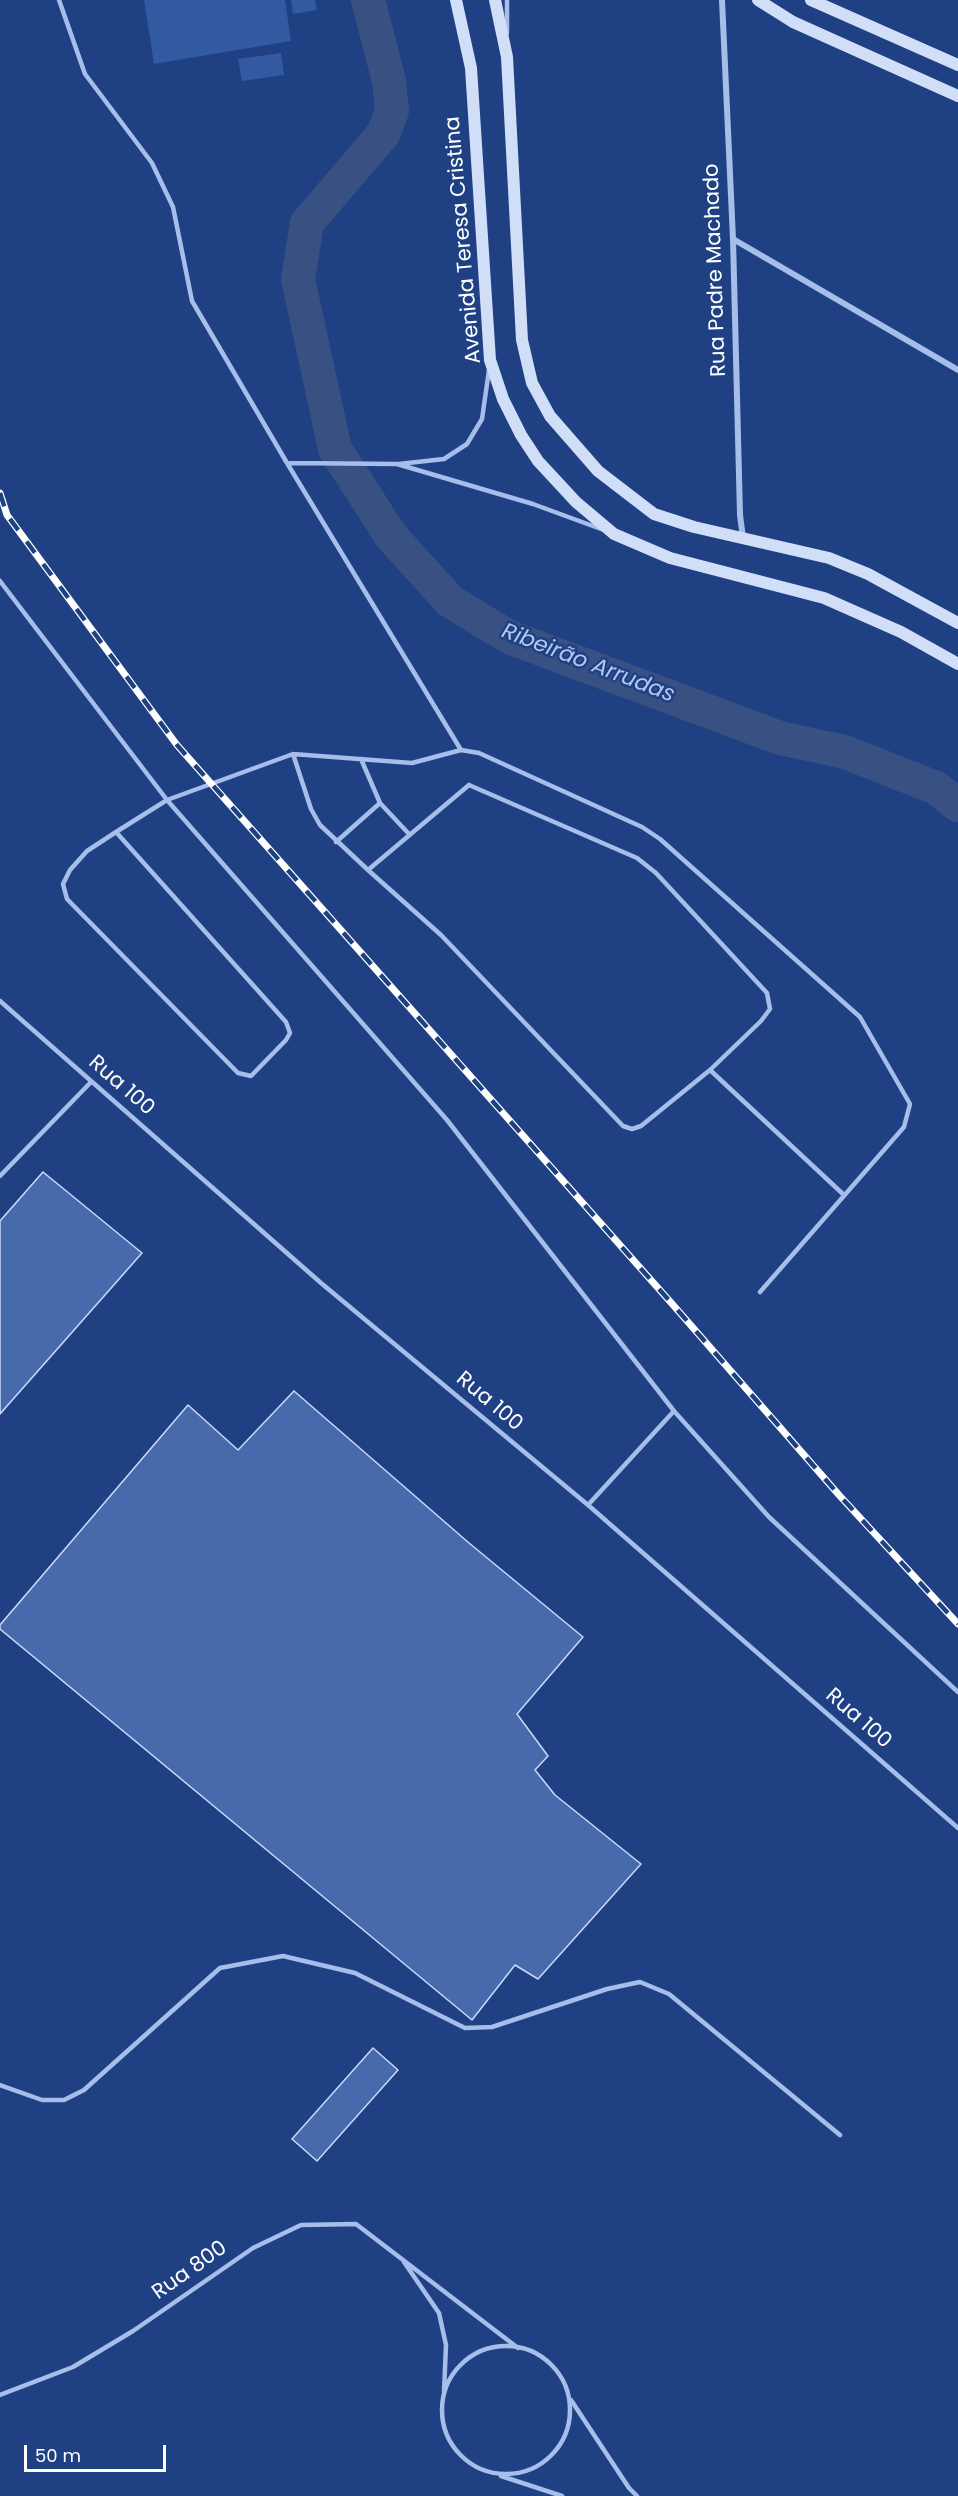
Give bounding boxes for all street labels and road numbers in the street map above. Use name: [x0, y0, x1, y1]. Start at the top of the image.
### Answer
street label: Avenida Teresa Cristina: [441, 115, 487, 365]
street label: Rua Padre Machado: [700, 163, 732, 377]
street label: Rua 100: [83, 1051, 159, 1121]
street label: Rua 100: [451, 1367, 527, 1437]
street label: Rua 100: [820, 1684, 896, 1754]
street label: Rua 800: [148, 2236, 232, 2306]

